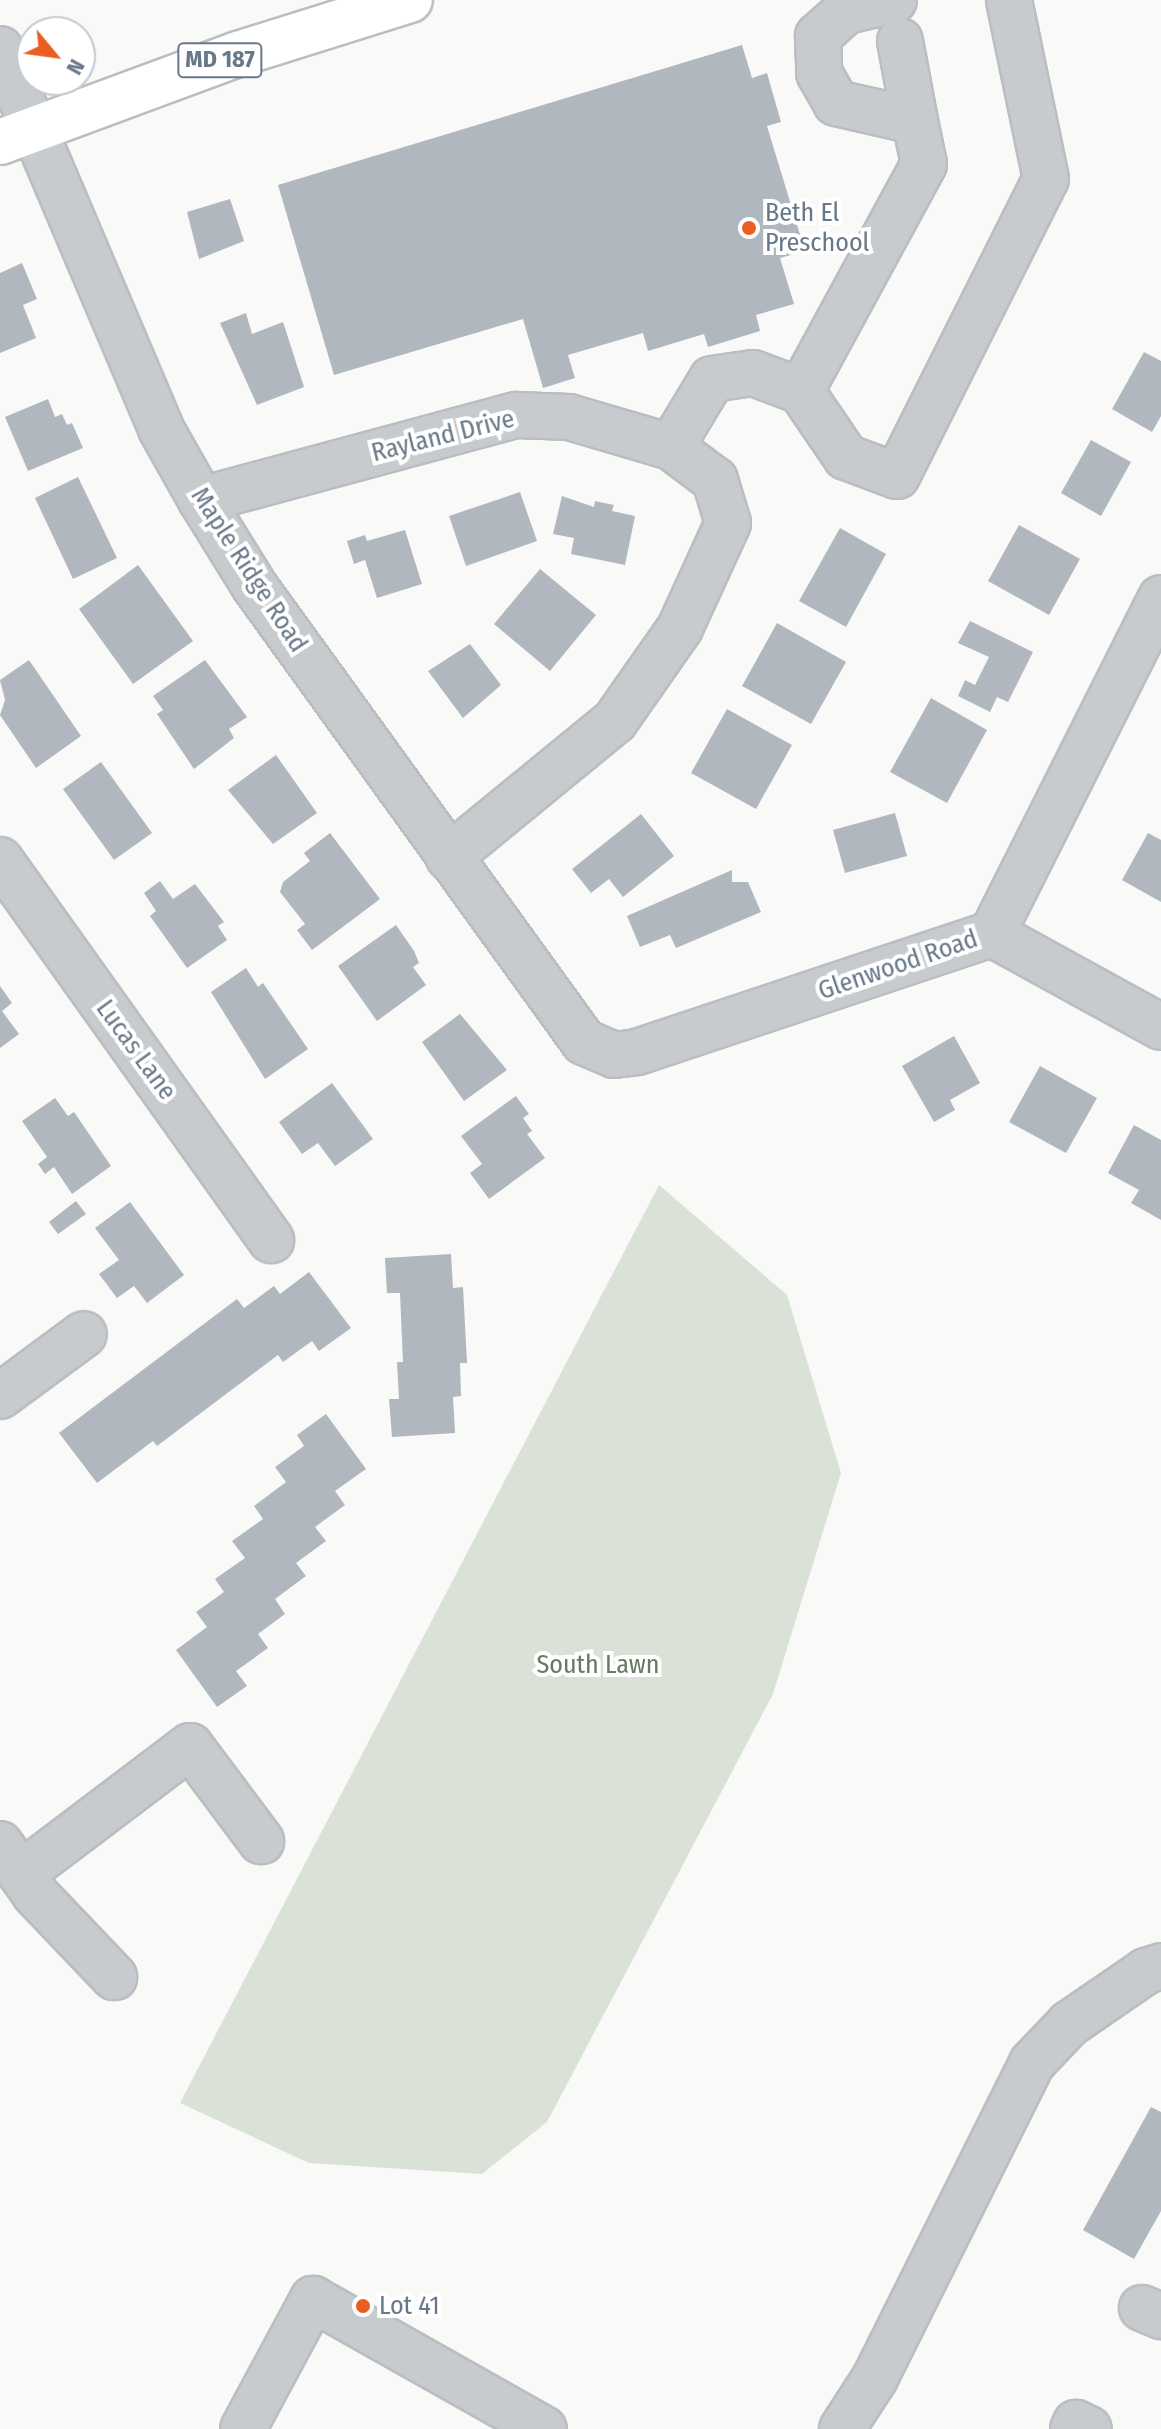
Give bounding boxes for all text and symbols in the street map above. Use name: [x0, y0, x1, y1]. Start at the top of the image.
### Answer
north arrow: [16, 16, 96, 96]
road number: MD 187: [176, 40, 264, 80]
text: N: [61, 55, 91, 79]
place label: Beth El Preschool: [765, 197, 869, 258]
marker: Beth El Preschool: [740, 219, 758, 237]
street label: Rayland Drive: [368, 403, 518, 469]
street label: Maple Ridge Road: [184, 482, 314, 658]
street label: Glenwood Road: [814, 923, 982, 1007]
street label: Lucas Lane: [89, 994, 183, 1106]
park label: South Lawn: [536, 1649, 660, 1681]
place label: Lot 41: [379, 2290, 440, 2322]
marker: Lot 41: [354, 2297, 372, 2315]

